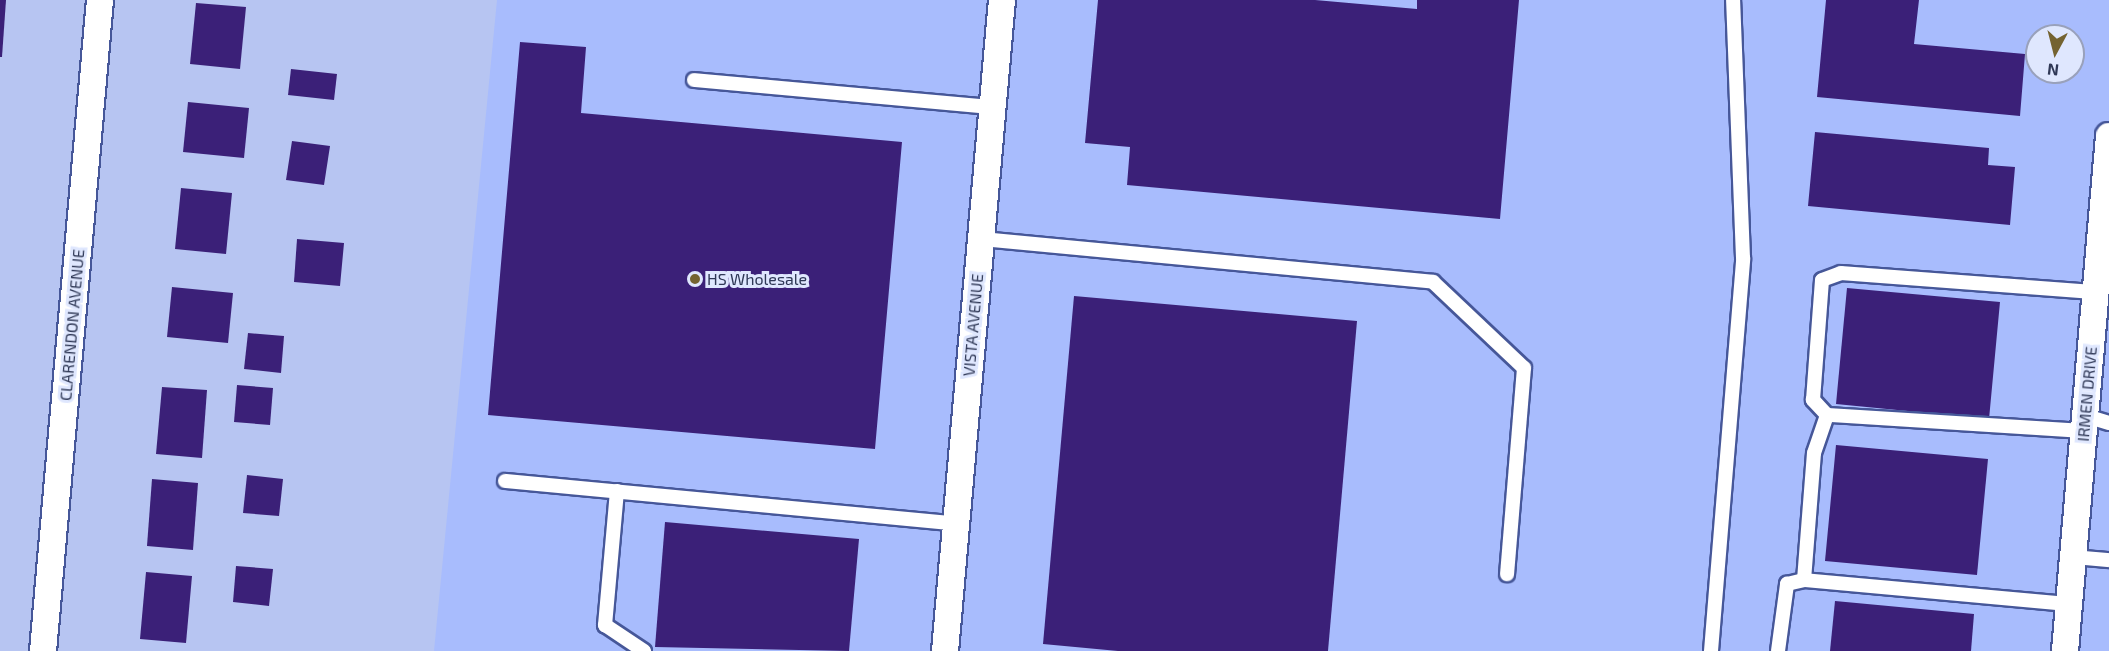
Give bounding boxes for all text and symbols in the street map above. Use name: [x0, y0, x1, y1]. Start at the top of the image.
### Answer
north arrow: [2025, 24, 2085, 84]
text: N: [2046, 60, 2060, 81]
street label: CLARENDON AVENUE: [56, 248, 88, 402]
place label: HS Wholesale: [707, 269, 807, 289]
marker: HS Wholesale: [688, 272, 702, 286]
street label: VISTA AVENUE: [959, 272, 987, 378]
street label: IRMEN DRIVE: [2073, 346, 2101, 442]

